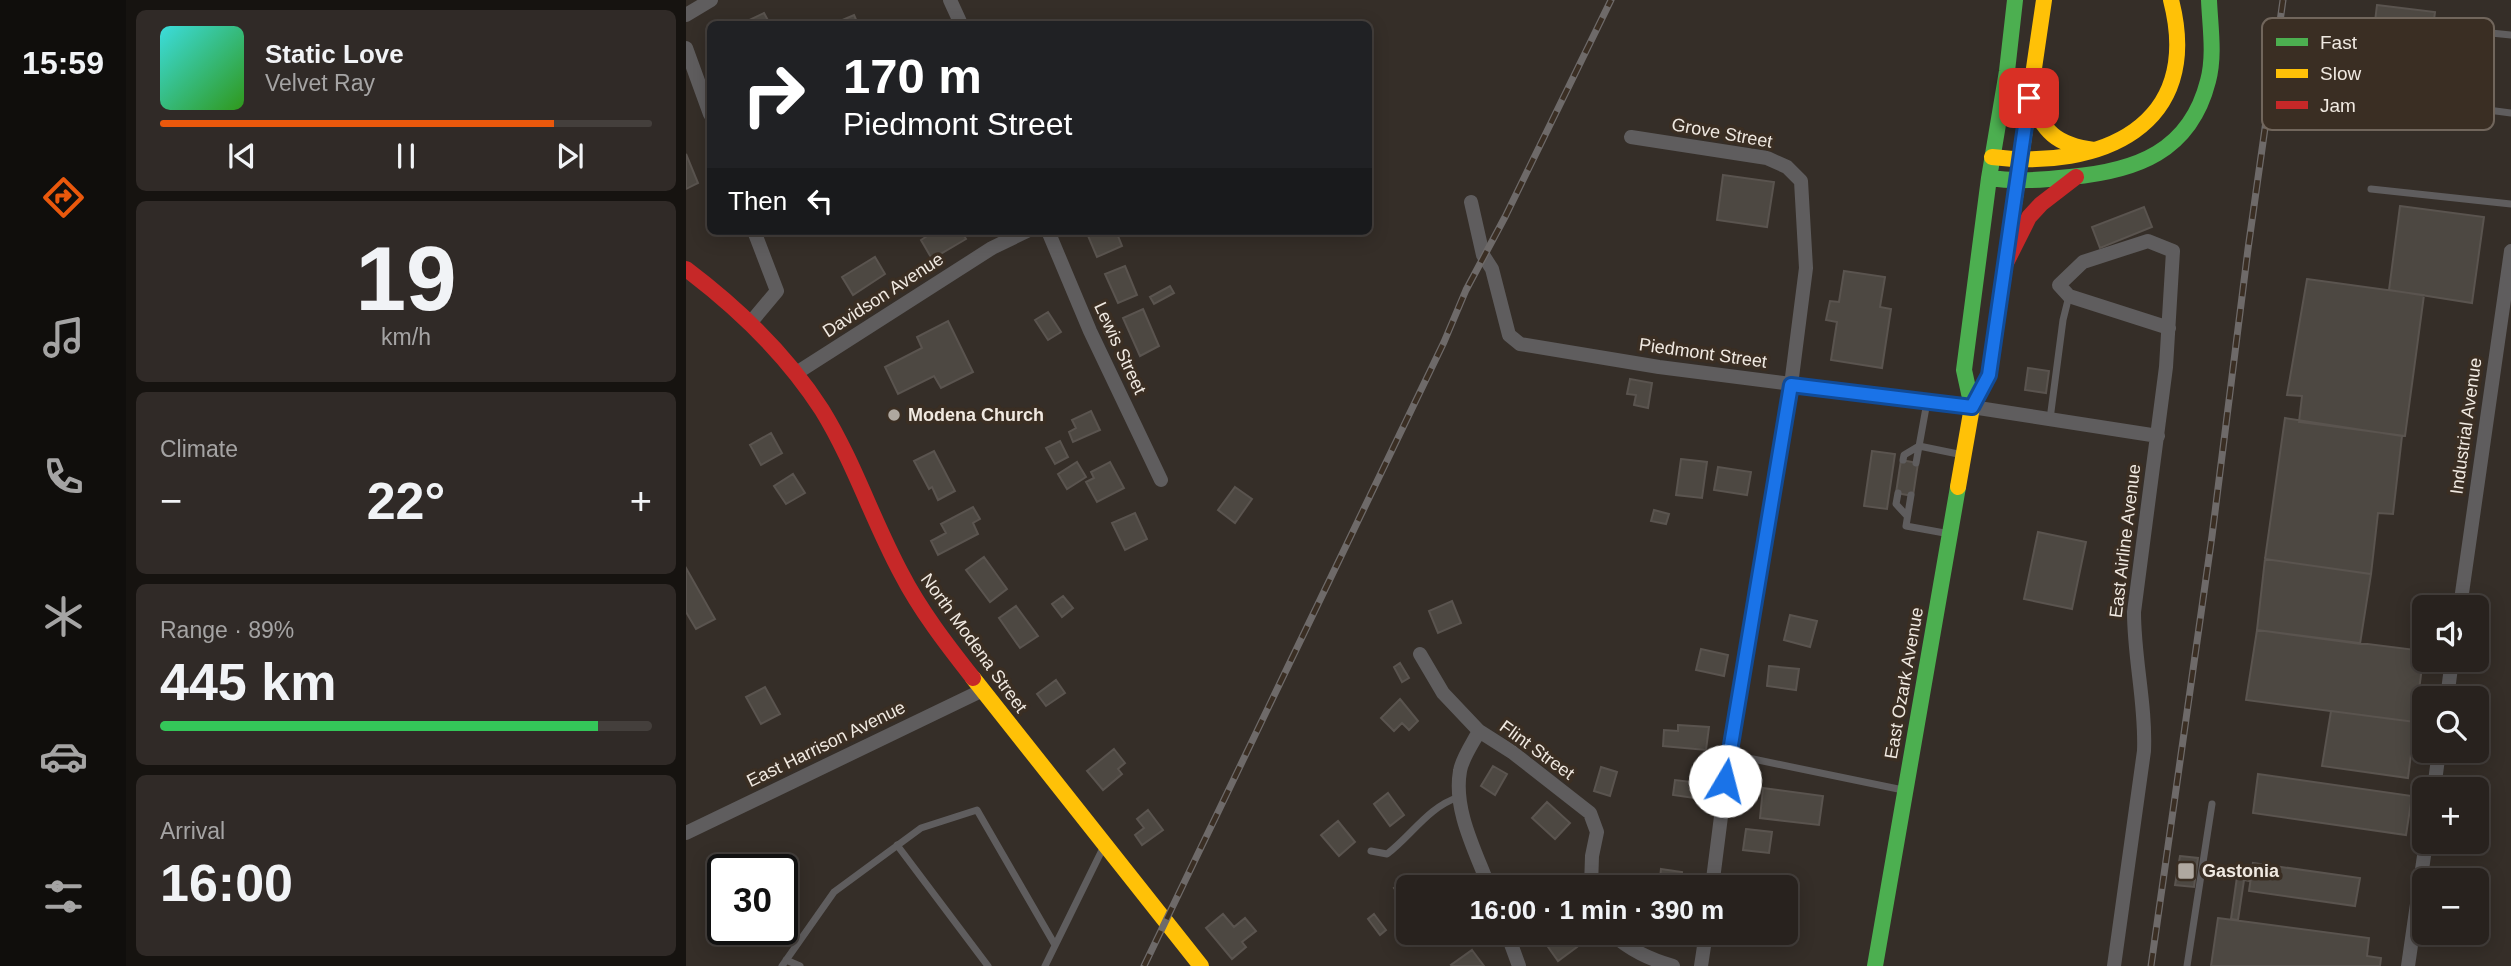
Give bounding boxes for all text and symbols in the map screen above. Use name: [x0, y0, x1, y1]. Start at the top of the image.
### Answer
legend: [2262, 18, 2494, 130]
text: Fast: [2320, 32, 2358, 53]
text: Static Love: [265, 39, 404, 69]
text: 15:59: [22, 45, 104, 81]
icon: right: [728, 49, 819, 140]
text: 170 m: [843, 49, 982, 103]
text: Slow: [2320, 63, 2361, 84]
pin: [1999, 68, 2059, 128]
text: Velvet Ray: [265, 70, 375, 96]
icon: arrive: [2010, 79, 2048, 117]
text: Jam: [2320, 95, 2356, 116]
text: Piedmont Street: [843, 106, 1072, 142]
street label: Grove Street: [1670, 114, 1774, 152]
icon: previous: [223, 137, 261, 175]
icon: pause: [387, 137, 425, 175]
icon: next: [551, 137, 589, 175]
icon: directions: [39, 173, 88, 222]
icon: left: [801, 182, 839, 220]
text: Then: [728, 186, 787, 216]
text: 19: [355, 228, 457, 329]
street label: Davidson Avenue: [819, 249, 947, 341]
street label: Lewis Street: [1090, 299, 1150, 397]
icon: music: [39, 313, 88, 362]
text: km/h: [381, 324, 431, 350]
street label: Piedmont Street: [1638, 334, 1768, 372]
street label: Industrial Avenue: [2447, 356, 2485, 496]
place label: Modena Church: [908, 405, 1044, 425]
marker: Modena Church: [886, 407, 902, 423]
text: Climate: [160, 436, 238, 462]
icon: phone: [39, 452, 88, 501]
street label: East Airline Avenue: [2106, 463, 2144, 619]
text: 22°: [367, 472, 445, 530]
text: −: [160, 480, 182, 522]
text: +: [630, 480, 652, 522]
street label: North Modena Street: [917, 570, 1031, 716]
icon: climate: [39, 592, 88, 641]
map controls: [2412, 595, 2489, 945]
button: sound: [2412, 595, 2489, 672]
street label: East Ozark Avenue: [1881, 606, 1927, 760]
text: Range · 89%: [160, 617, 294, 643]
text: 445 km: [160, 653, 336, 711]
button: search: [2412, 686, 2489, 763]
street label: East Harrison Avenue: [744, 697, 908, 791]
street label: Flint Street: [1496, 716, 1578, 784]
icon: car: [39, 732, 88, 781]
position arrow: [1688, 744, 1762, 818]
button: +: [2412, 777, 2489, 854]
text: Arrival: [160, 818, 225, 844]
text: 16:00: [160, 854, 293, 912]
speed limit sign: 30: [707, 854, 798, 945]
marker: Gastonia: [2176, 861, 2196, 881]
place label: Gastonia: [2202, 861, 2280, 881]
button: −: [2412, 868, 2489, 945]
icon: filters: [39, 872, 88, 921]
text: 16:00 · 1 min · 390 m: [1470, 895, 1724, 925]

